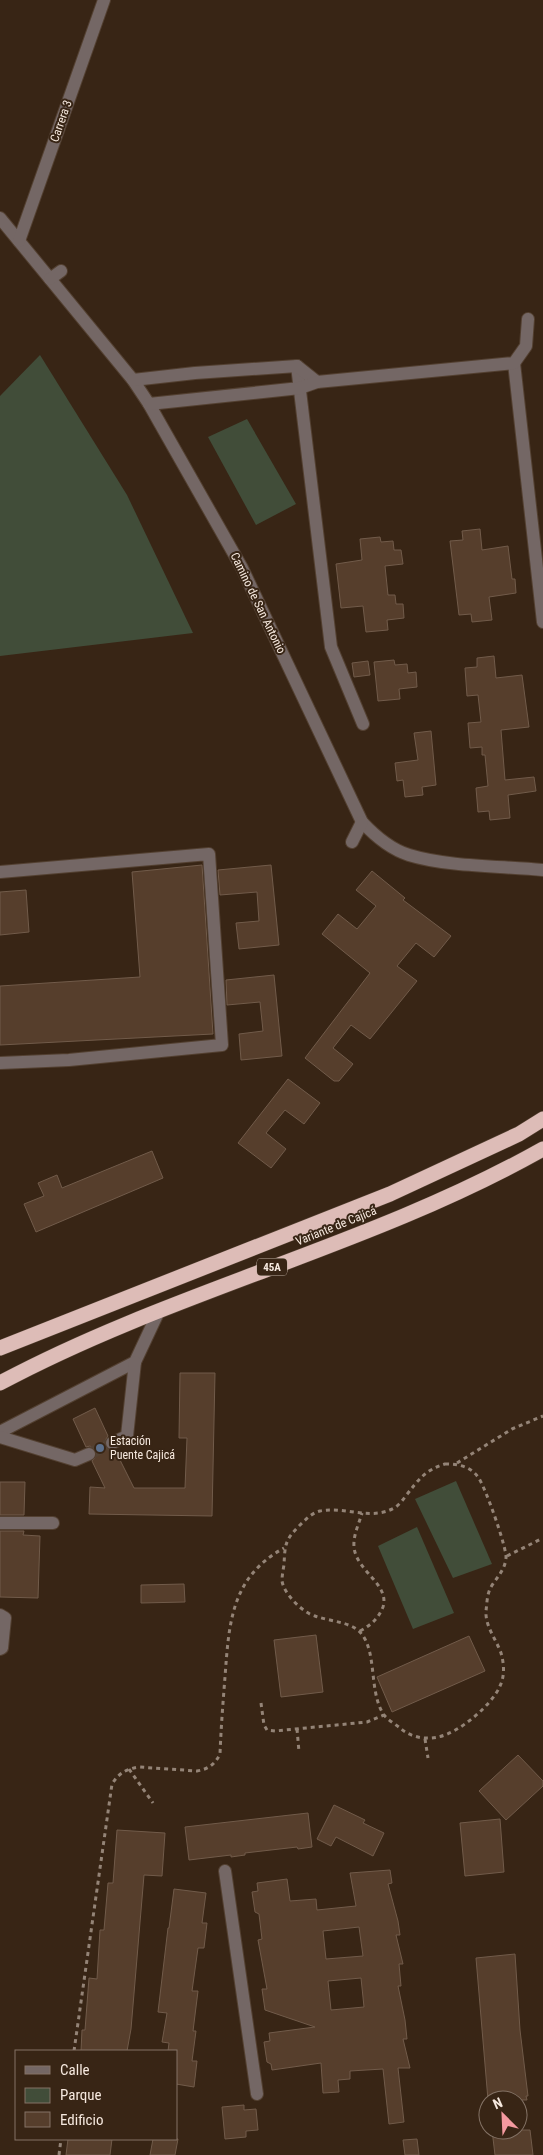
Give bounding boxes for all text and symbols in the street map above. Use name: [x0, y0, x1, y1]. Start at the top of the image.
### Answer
street label: Carrera 3: [47, 98, 75, 144]
street label: Camino de San Antonio: [227, 550, 289, 656]
street label: Variante de Cajicá: [294, 1203, 379, 1249]
road number: 45A: [257, 1258, 287, 1276]
place label: Estación Puente Cajicá: [110, 1434, 175, 1462]
marker: Estación Puente Cajicá: [94, 1442, 106, 1454]
legend: [15, 2050, 178, 2140]
text: Calle: [60, 2061, 90, 2079]
text: Parque: [60, 2086, 102, 2104]
north arrow: [478, 2090, 528, 2140]
text: N: [491, 2094, 505, 2112]
text: Edificio: [60, 2111, 103, 2129]

